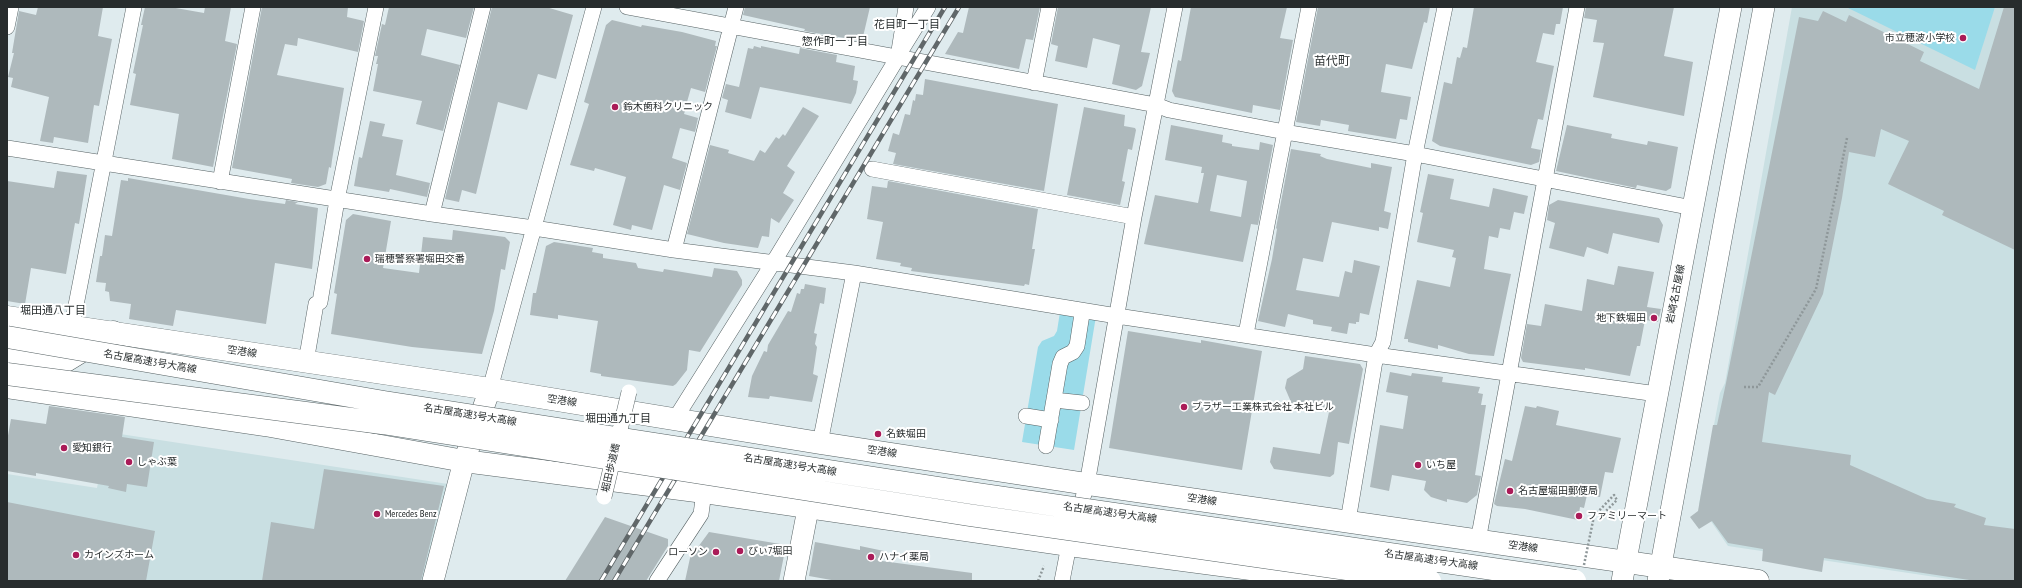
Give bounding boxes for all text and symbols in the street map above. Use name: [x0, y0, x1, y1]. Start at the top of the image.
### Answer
district label: 花目町一丁目: [874, 18, 940, 32]
place label: 市立穂波小学校: [1885, 32, 1955, 44]
marker: 市立穂波小学校: [1958, 33, 1968, 43]
district label: 惣作町一丁目: [802, 35, 868, 49]
district label: 苗代町: [1314, 55, 1350, 69]
place label: 鈴木歯科クリニック: [623, 101, 713, 113]
marker: 鈴木歯科クリニック: [610, 102, 620, 112]
place label: 瑞穂警察署堀田交番: [375, 253, 465, 265]
marker: 瑞穂警察署堀田交番: [362, 254, 372, 264]
street label: 岩崎名古屋線: [1664, 263, 1688, 325]
district label: 堀田通八丁目: [20, 304, 86, 318]
place label: 地下鉄堀田: [1596, 312, 1646, 324]
marker: 地下鉄堀田: [1649, 313, 1659, 323]
street label: 空港線: [226, 344, 258, 360]
street label: 名古屋高速3号大高線: [102, 348, 198, 376]
street label: 空港線: [546, 393, 578, 409]
place label: ブラザー工業株式会社 本社ビル: [1192, 401, 1334, 413]
street label: 名古屋高速3号大高線: [422, 402, 518, 428]
marker: ブラザー工業株式会社 本社ビル: [1179, 402, 1189, 412]
district label: 堀田通九丁目: [585, 412, 651, 426]
place label: 名鉄堀田: [886, 428, 926, 440]
marker: 名鉄堀田: [873, 429, 883, 439]
place label: 愛知銀行: [72, 442, 112, 454]
street label: 堀田歩道橋: [600, 442, 622, 494]
marker: 愛知銀行: [59, 443, 69, 453]
street label: 空港線: [866, 444, 898, 460]
street label: 名古屋高速3号大高線: [742, 452, 838, 478]
place label: しゃぶ葉: [137, 456, 177, 468]
marker: しゃぶ葉: [124, 457, 134, 467]
place label: いち屋: [1426, 459, 1456, 471]
marker: いち屋: [1413, 460, 1423, 470]
place label: 名古屋堀田郵便局: [1518, 485, 1598, 497]
marker: 名古屋堀田郵便局: [1505, 486, 1515, 496]
street label: 空港線: [1186, 492, 1218, 508]
street label: 名古屋高速3号大高線: [1062, 500, 1158, 526]
place label: Mercedes Benz: [385, 508, 437, 520]
marker: Mercedes Benz: [372, 509, 382, 519]
place label: ファミリーマート: [1587, 510, 1667, 522]
marker: ファミリーマート: [1574, 511, 1584, 521]
street label: 空港線: [1507, 539, 1539, 555]
place label: びぃ7堀田: [748, 545, 792, 557]
place label: ローソン: [668, 546, 708, 558]
marker: びぃ7堀田: [735, 546, 745, 556]
marker: ローソン: [711, 547, 721, 557]
street label: 名古屋高速3号大高線: [1383, 547, 1479, 573]
place label: カインズホーム: [84, 549, 154, 561]
marker: カインズホーム: [71, 550, 81, 560]
place label: ハナイ薬局: [879, 551, 929, 563]
marker: ハナイ薬局: [866, 552, 876, 562]

